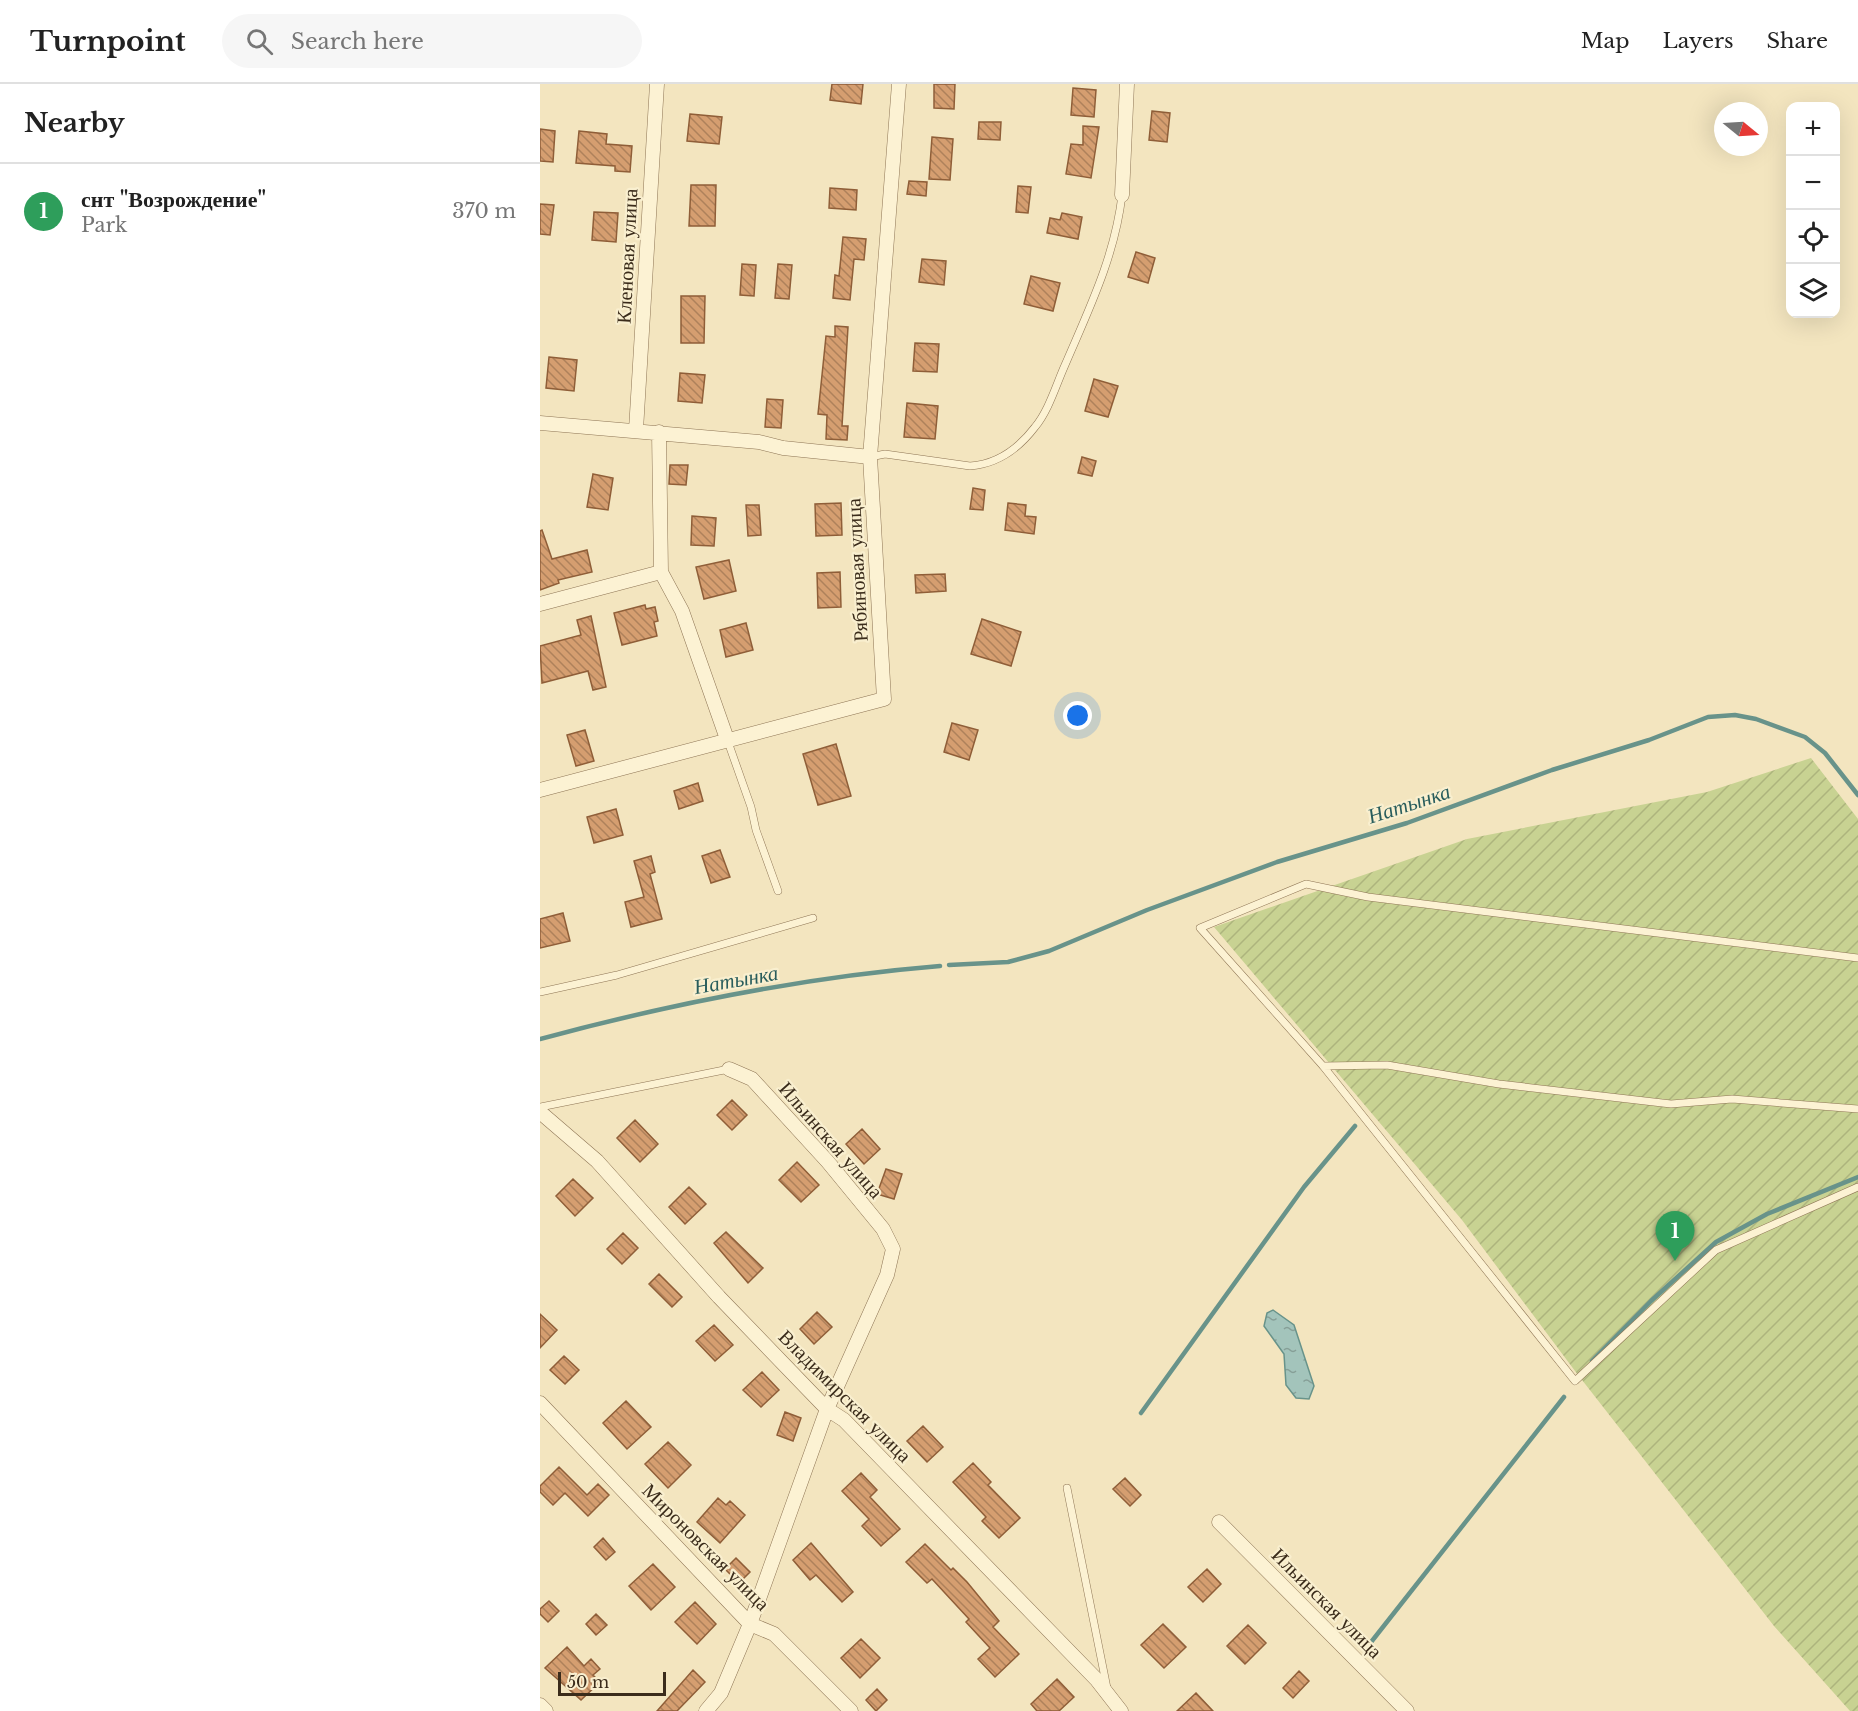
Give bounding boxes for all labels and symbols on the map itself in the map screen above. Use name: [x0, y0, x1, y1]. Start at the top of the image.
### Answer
north arrow: [1714, 102, 1768, 156]
street label: Кленовая улица: [611, 188, 643, 324]
street label: Рябиновая улица: [841, 498, 873, 642]
your location: [1063, 701, 1092, 730]
water label: Натынка: [1363, 778, 1454, 830]
water label: Натынка: [691, 960, 780, 1000]
street label: Ильинская улица: [774, 1077, 888, 1203]
pin: 1: [1656, 1212, 1694, 1261]
street label: Владимирская улица: [774, 1325, 916, 1467]
street label: Мироновская улица: [637, 1478, 775, 1616]
street label: Ильинская улица: [1267, 1543, 1387, 1663]
scale bar: [558, 1669, 666, 1696]

